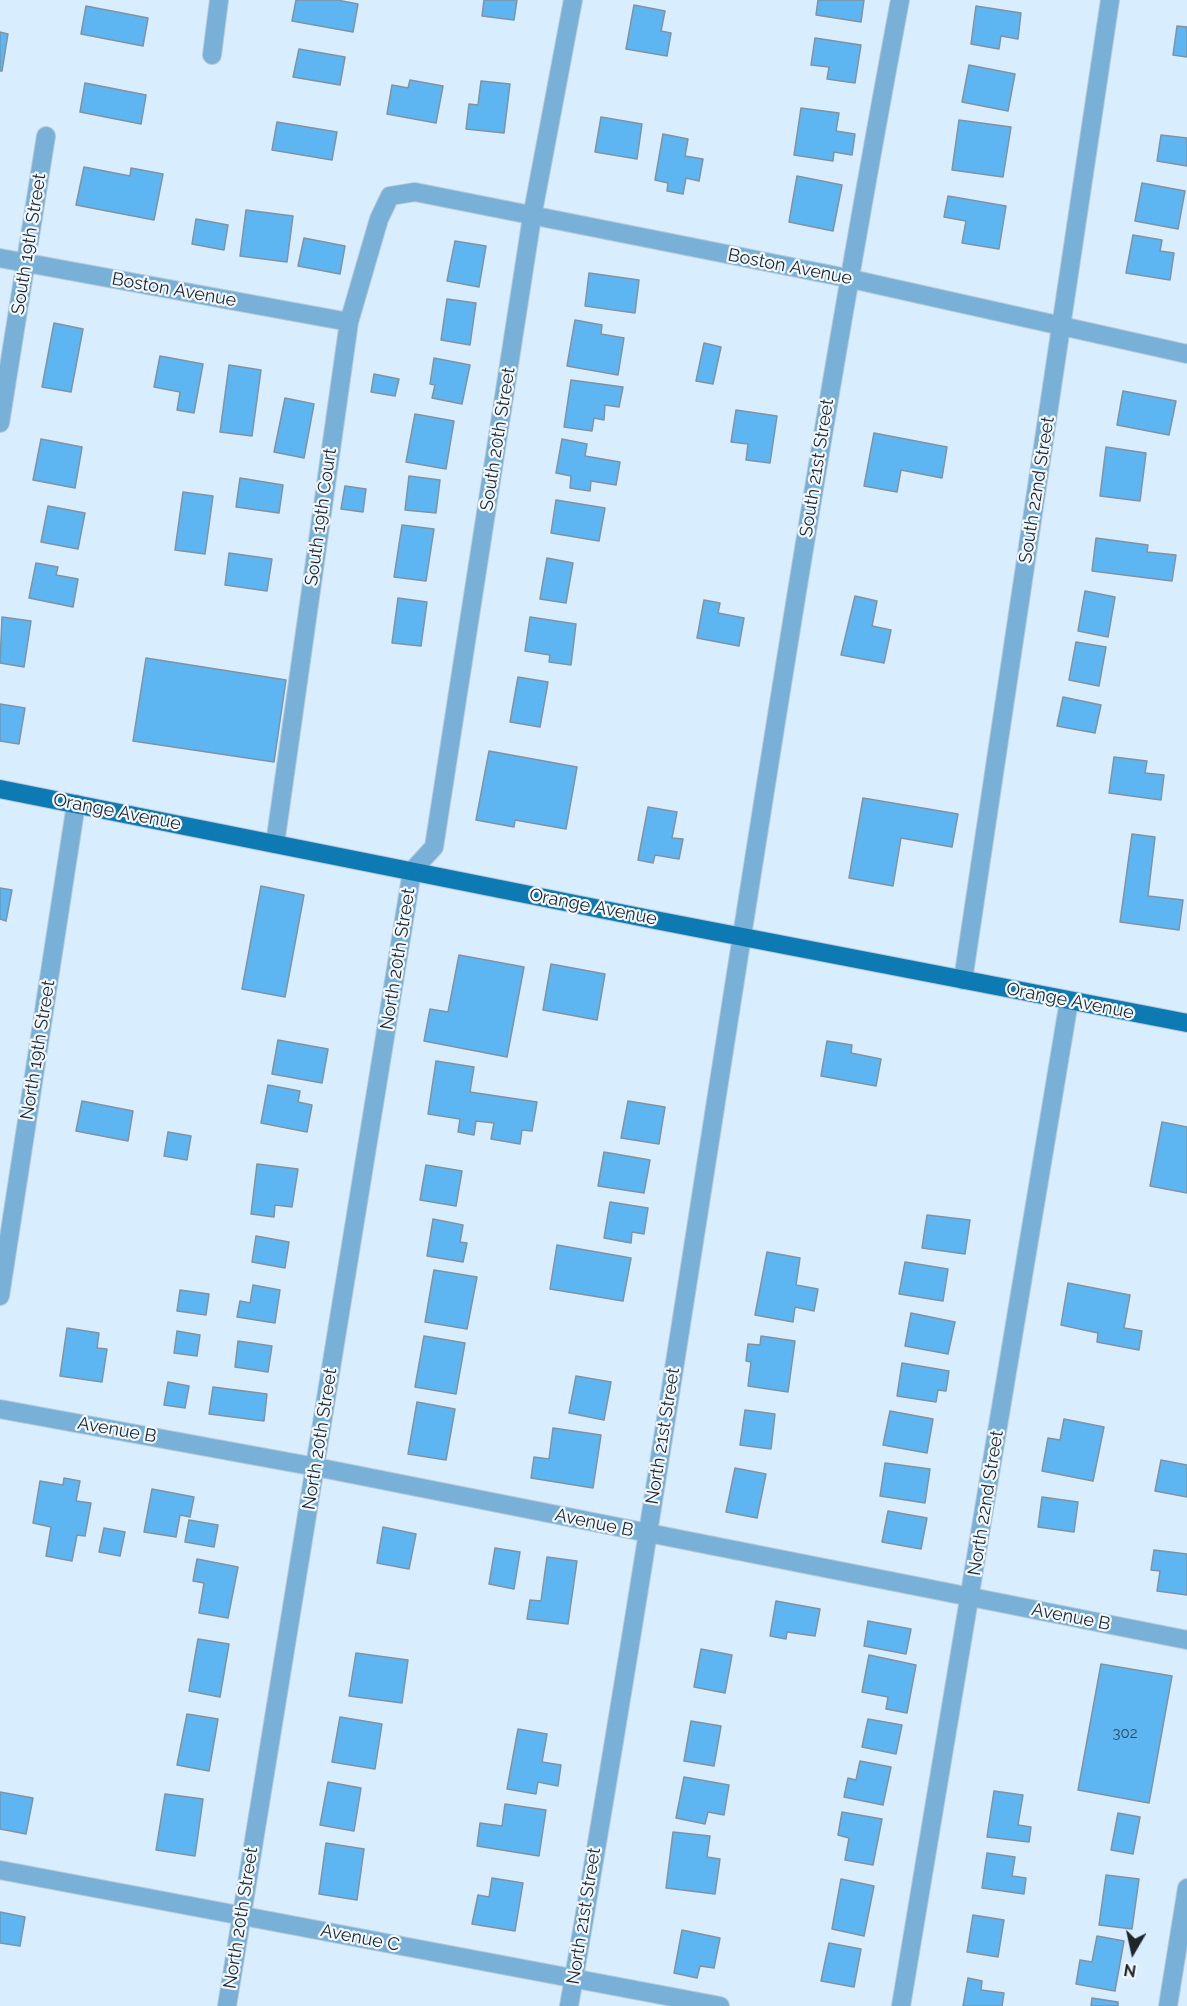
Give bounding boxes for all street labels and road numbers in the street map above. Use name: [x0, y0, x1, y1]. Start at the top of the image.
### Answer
street label: South 19th Street: [7, 172, 51, 316]
street label: Boston Avenue: [726, 244, 854, 290]
street label: Boston Avenue: [110, 268, 238, 312]
street label: South 20th Street: [476, 366, 520, 512]
street label: South 21st Street: [795, 397, 839, 539]
street label: South 22nd Street: [1015, 415, 1059, 565]
street label: South 19th Court: [301, 447, 341, 587]
street label: Orange Avenue: [51, 789, 183, 835]
street label: Orange Avenue: [527, 884, 659, 930]
street label: North 20th Street: [376, 887, 420, 1031]
street label: Orange Avenue: [1004, 978, 1136, 1024]
street label: North 19th Street: [16, 979, 60, 1121]
street label: North 21st Street: [642, 1366, 684, 1506]
street label: North 20th Street: [298, 1367, 342, 1511]
street label: Avenue B: [76, 1412, 158, 1448]
street label: North 22nd Street: [964, 1429, 1008, 1577]
street label: Avenue B: [553, 1504, 635, 1542]
street label: Avenue B: [1030, 1599, 1112, 1635]
street label: North 20th Street: [219, 1846, 263, 1990]
street label: North 21st Street: [563, 1846, 605, 1986]
street label: Avenue C: [319, 1920, 401, 1956]

